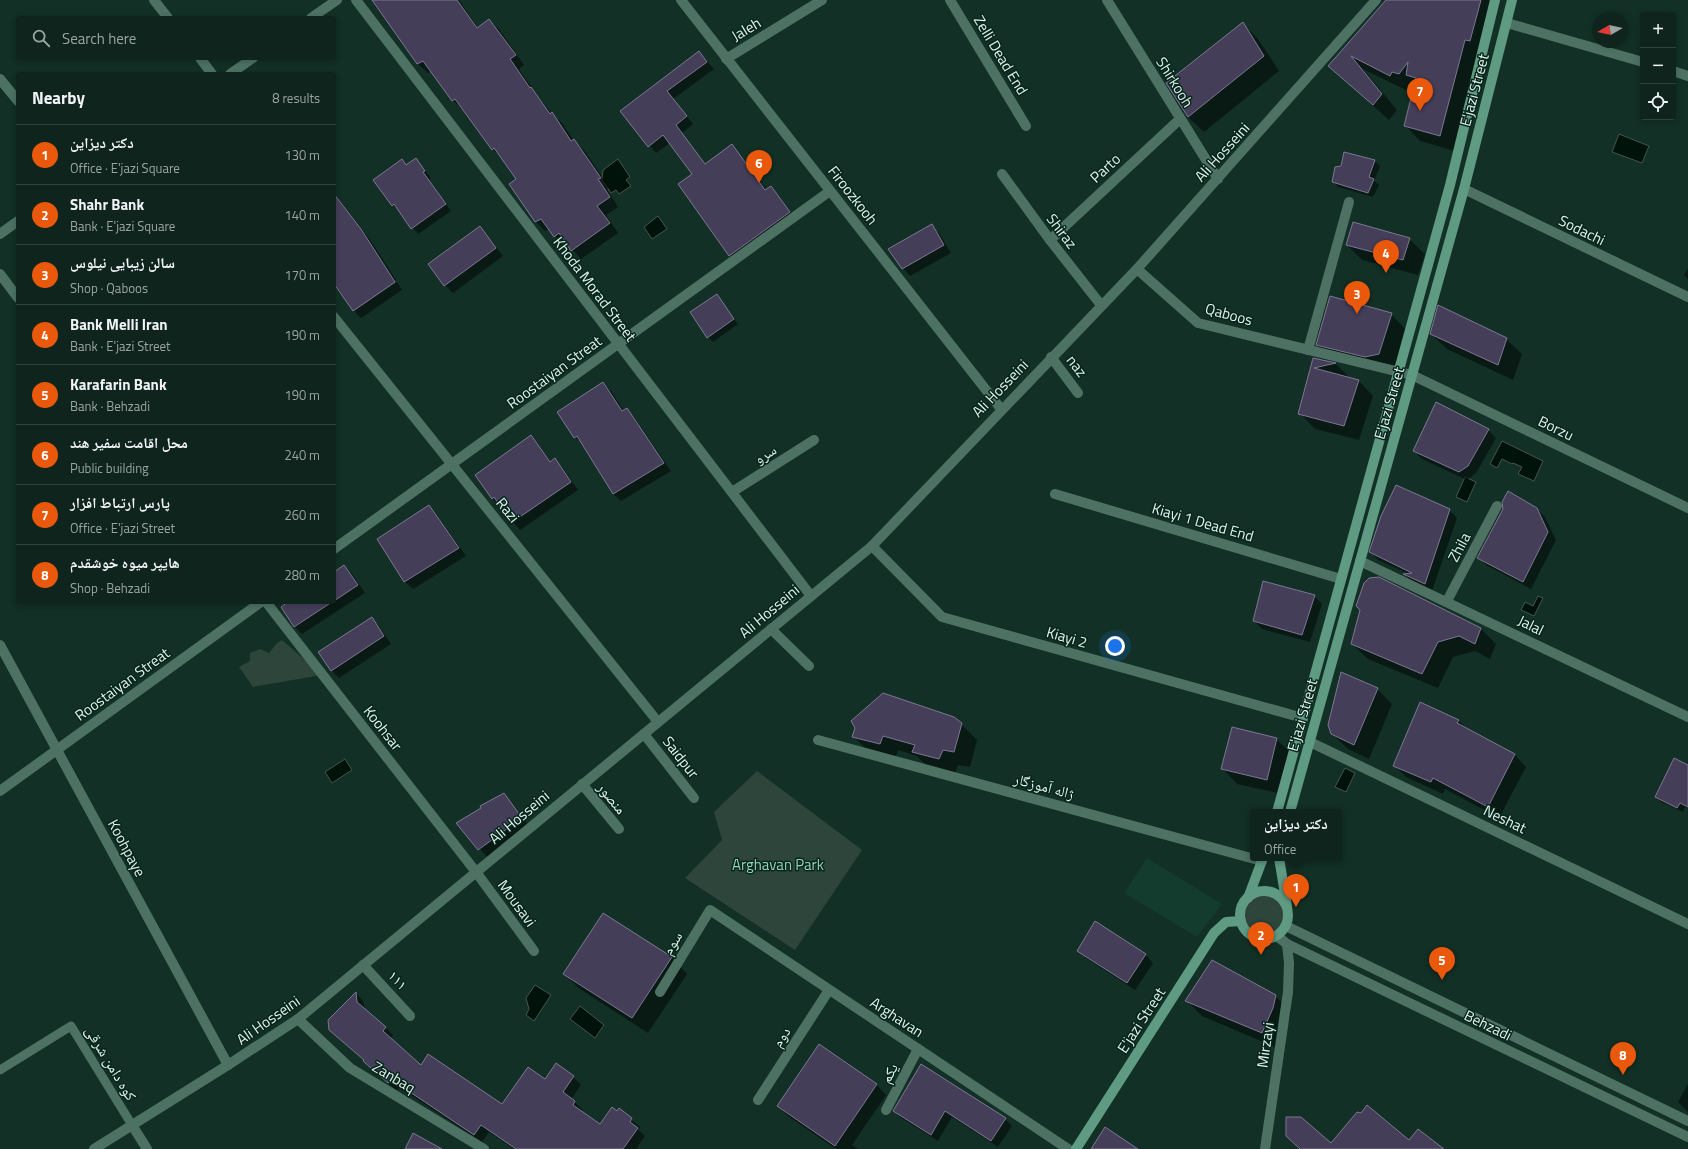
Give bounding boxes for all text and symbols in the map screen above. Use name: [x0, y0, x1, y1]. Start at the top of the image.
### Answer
street label: Jaleh: [727, 11, 765, 47]
street label: Zelli Dead End: [968, 11, 1034, 99]
north arrow: [1592, 12, 1628, 48]
map controls: [1640, 12, 1676, 120]
button: +: [1640, 12, 1676, 48]
search box: [16, 16, 336, 60]
icon: search: [30, 27, 52, 49]
text: Search here: [62, 27, 136, 50]
button: −: [1640, 48, 1676, 84]
street label: E'jazi Street: [1453, 50, 1495, 129]
street label: Shirkooh: [1151, 52, 1199, 112]
pin: 7: [1407, 78, 1433, 111]
button: locate: [1640, 84, 1676, 120]
text: Nearby: [32, 85, 85, 111]
text: 8 results: [272, 88, 320, 108]
street label: Ali Hosseini: [1189, 117, 1255, 187]
text: دکتر دیزاین: [70, 131, 134, 154]
text: 1: [41, 145, 49, 165]
text: 130 m: [284, 145, 320, 165]
street label: Parto: [1084, 148, 1126, 188]
pin: 6: [746, 150, 772, 183]
text: Office · E'jazi Square: [70, 158, 180, 178]
street label: Firoozkooh: [822, 160, 884, 230]
text: Shahr Bank: [70, 193, 144, 216]
text: 2: [41, 205, 49, 225]
text: 140 m: [284, 205, 320, 225]
street label: Shiraz: [1041, 208, 1083, 254]
street label: Sodachi: [1555, 209, 1609, 251]
text: Bank · E'jazi Square: [70, 216, 175, 236]
street label: Khoda Morad Street: [548, 232, 643, 347]
pin: 4: [1373, 240, 1399, 273]
text: سالن زیبایی نیلوس: [70, 251, 175, 274]
text: 3: [41, 265, 49, 285]
text: 170 m: [284, 265, 320, 285]
text: Shop · Qaboos: [70, 278, 148, 298]
pin: 3: [1344, 281, 1370, 314]
street label: Qaboos: [1203, 297, 1255, 331]
text: Bank Melli Iran: [70, 313, 168, 336]
text: 4: [41, 325, 49, 345]
text: 190 m: [284, 325, 320, 345]
street label: Roostaiyan Streat: [502, 329, 607, 414]
text: Bank · E'jazi Street: [70, 336, 171, 356]
street label: naz: [1061, 350, 1093, 382]
street label: Ali Hosseini: [966, 354, 1034, 422]
street label: E'jazi Street: [1368, 363, 1410, 442]
text: Karafarin Bank: [70, 373, 167, 396]
text: 5: [41, 385, 49, 405]
text: 190 m: [284, 385, 320, 405]
text: Bank · Behzadi: [70, 396, 150, 416]
street label: Borzu: [1534, 410, 1578, 446]
text: محل اقامت سفیر هند: [70, 431, 188, 454]
street label: سرو: [749, 438, 781, 470]
text: 6: [41, 445, 49, 465]
text: 240 m: [284, 445, 320, 465]
text: Public building: [70, 458, 149, 478]
text: پارس ارتباط افزار: [70, 491, 170, 514]
street label: Razi: [491, 492, 525, 528]
street label: Kiayi 1 Dead End: [1149, 496, 1257, 548]
text: 7: [41, 505, 49, 525]
text: 260 m: [284, 505, 320, 525]
text: Office · E'jazi Street: [70, 518, 175, 538]
street label: Zhila: [1442, 528, 1477, 566]
text: هایپر میوه خوشقدم: [70, 551, 180, 574]
text: 8: [41, 565, 49, 585]
text: 280 m: [284, 565, 320, 585]
text: Shop · Behzadi: [70, 578, 150, 598]
street label: Ali Hosseini: [734, 579, 804, 643]
street label: Jalal: [1514, 609, 1548, 641]
street label: Kiayi 2: [1044, 620, 1090, 654]
your location: [1105, 636, 1125, 656]
street label: Roostaiyan Streat: [70, 641, 175, 726]
street label: E'jazi Street: [1281, 675, 1323, 754]
street label: Koohsar: [358, 700, 408, 756]
street label: Saidpur: [657, 731, 705, 783]
street label: ژاله آموزگار: [1010, 767, 1077, 805]
street label: منصور: [591, 776, 632, 819]
street label: Ali Hosseini: [484, 785, 554, 849]
street label: Neshat: [1480, 799, 1531, 840]
popup: [1250, 809, 1342, 861]
text: دکتر دیزاین: [1264, 812, 1328, 835]
street label: Koohpaye: [102, 815, 152, 881]
text: Office: [1264, 839, 1296, 859]
park label: Arghavan Park: [732, 853, 824, 876]
pin: 1: [1283, 874, 1309, 907]
street label: Mousavi: [492, 875, 542, 931]
pin: 2: [1248, 922, 1274, 955]
street label: سوم: [656, 927, 688, 959]
pin: 5: [1429, 947, 1455, 980]
street label: ۱۱۱: [383, 965, 413, 995]
street label: E'jazi Street: [1111, 982, 1171, 1057]
street label: Ali Hosseini: [231, 990, 305, 1050]
street label: Arghavan: [866, 991, 928, 1043]
street label: Behzadi: [1460, 1004, 1516, 1046]
street label: کوه دامن شرقی: [80, 1021, 142, 1105]
street label: Mirzayi: [1250, 1021, 1280, 1069]
street label: دوم: [766, 1022, 796, 1052]
pin: 8: [1610, 1042, 1636, 1075]
street label: Zanbaq: [368, 1055, 420, 1099]
street label: یکم: [874, 1059, 904, 1087]

